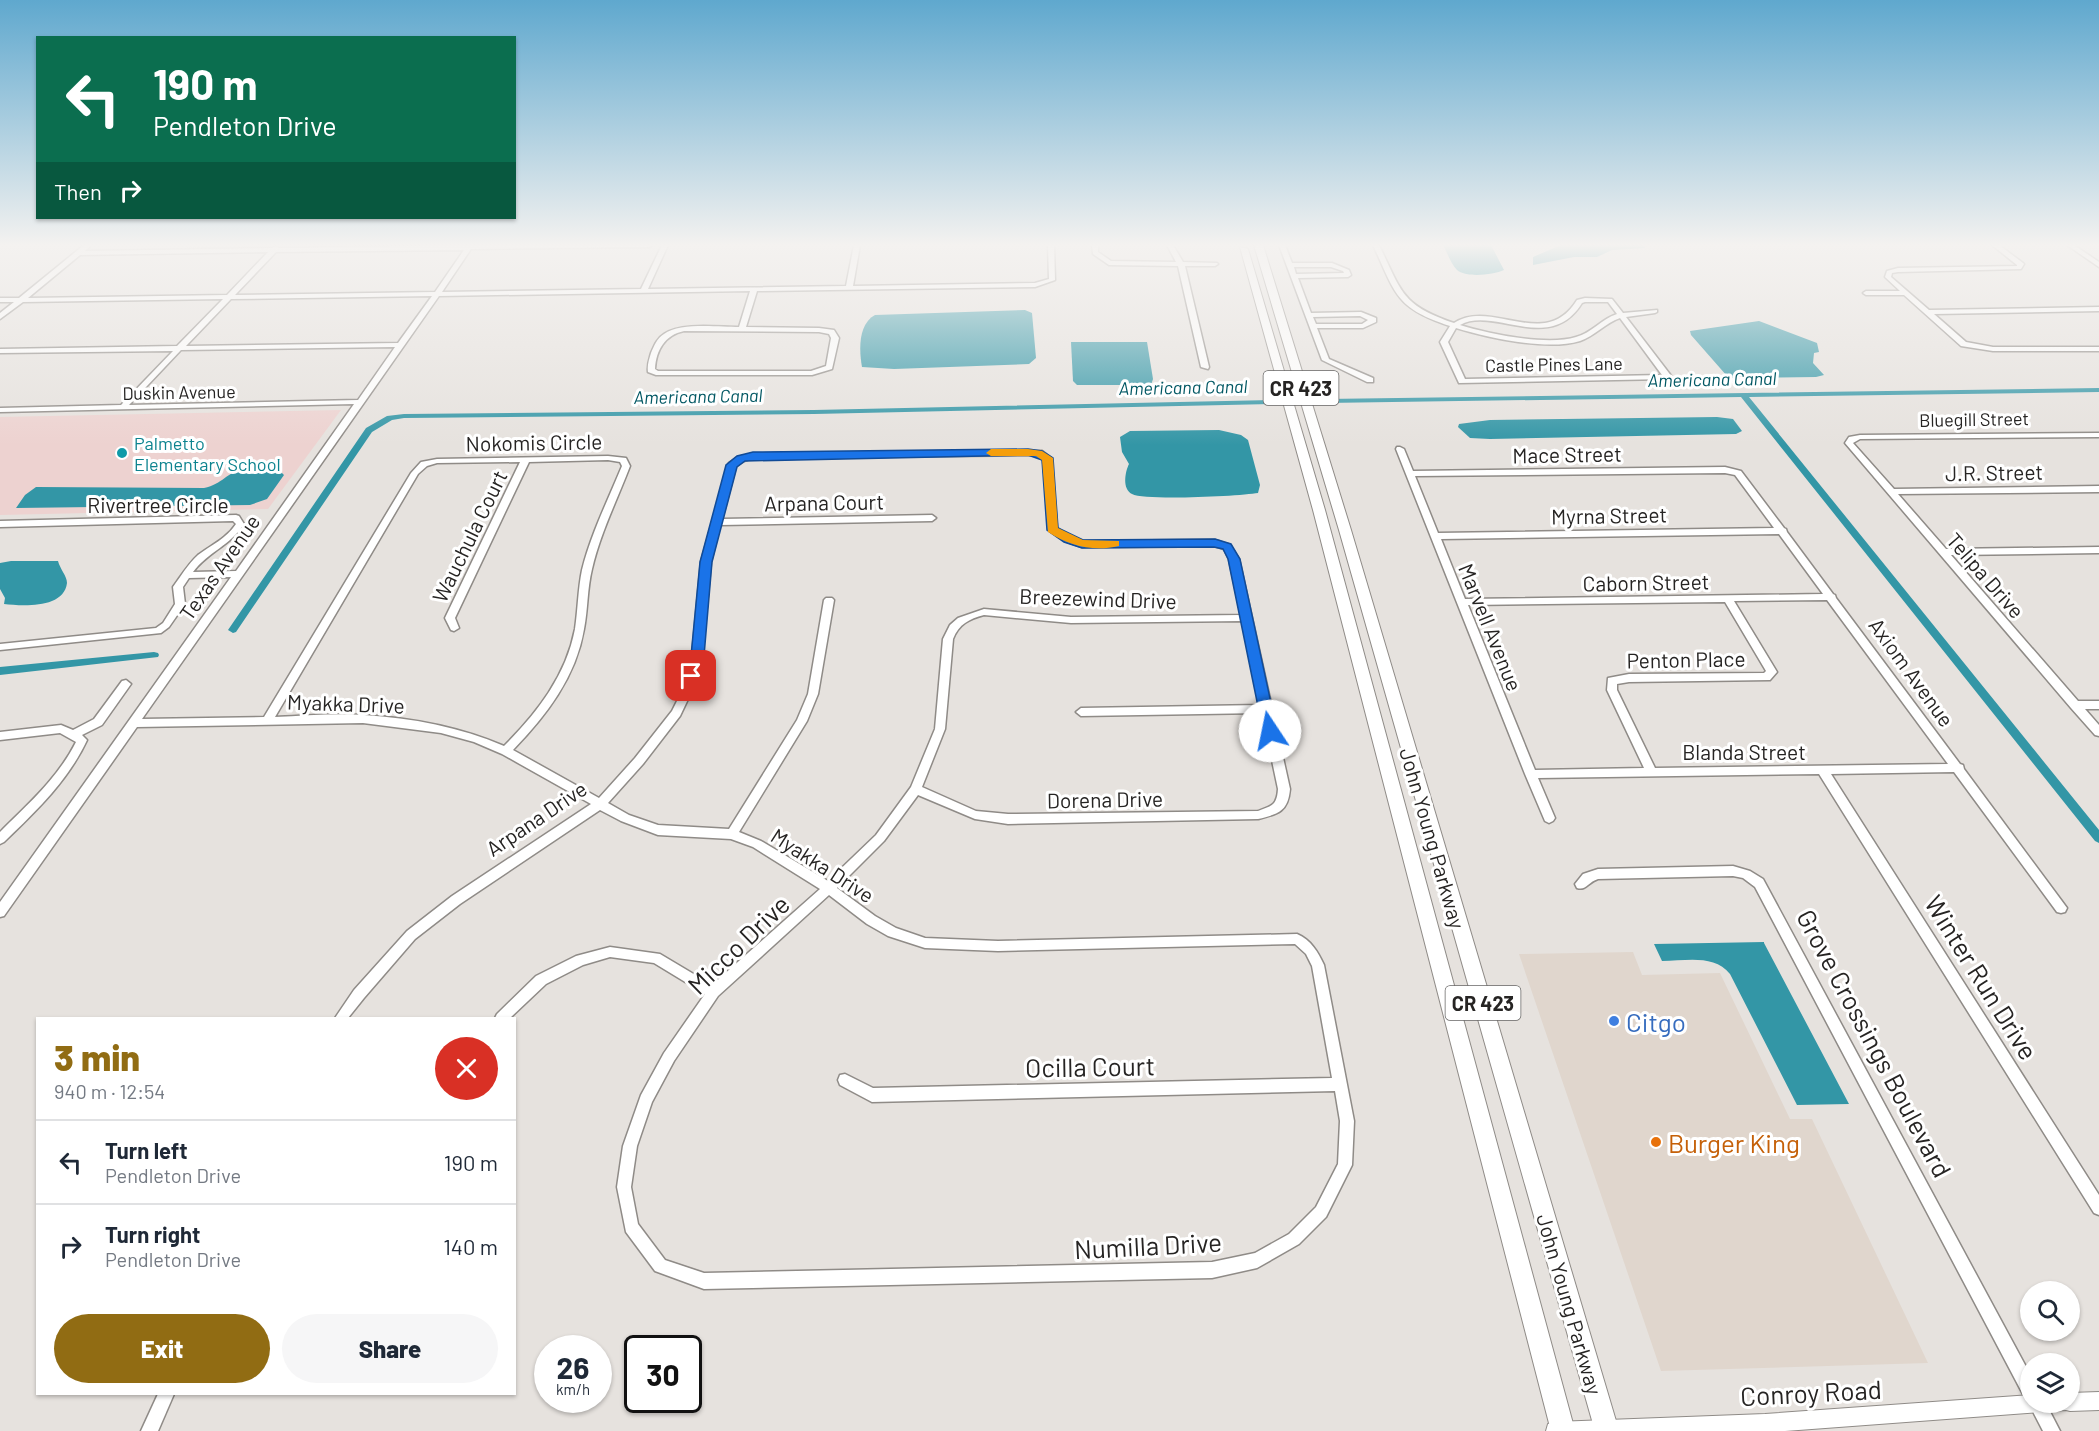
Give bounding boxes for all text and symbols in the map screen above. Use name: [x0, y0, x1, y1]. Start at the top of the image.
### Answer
text: 190 m: [153, 58, 258, 108]
icon: left: [54, 60, 132, 138]
text: Pendleton Drive: [153, 109, 337, 141]
icon: right: [114, 174, 147, 207]
text: Then: [54, 178, 102, 204]
street label: Castle Pines Lane: [1485, 352, 1623, 376]
water label: Americana Canal: [1647, 367, 1777, 391]
road number: CR 423: [1264, 371, 1338, 405]
water label: Americana Canal: [1118, 375, 1248, 399]
street label: Duskin Avenue: [122, 380, 236, 404]
water label: Americana Canal: [633, 384, 763, 408]
street label: Bluegill Street: [1919, 407, 2029, 431]
street label: Nokomis Circle: [465, 428, 603, 456]
place label: Palmetto Elementary School: [134, 432, 281, 475]
street label: Mace Street: [1512, 441, 1622, 467]
marker: Palmetto Elementary School: [115, 446, 129, 460]
street label: J.R. Street: [1945, 459, 2043, 485]
street label: Wauchula Court: [426, 466, 512, 606]
street label: Arpana Court: [764, 488, 884, 516]
street label: Rivertree Circle: [87, 492, 229, 517]
street label: Myrna Street: [1551, 501, 1667, 529]
street label: Texas Avenue: [173, 509, 265, 625]
street label: Telipa Drive: [1942, 527, 2030, 623]
street label: Marvell Avenue: [1454, 560, 1528, 694]
street label: Caborn Street: [1582, 568, 1710, 596]
street label: Breezewind Drive: [1019, 583, 1177, 613]
street label: Axiom Avenue: [1864, 613, 1960, 731]
street label: Penton Place: [1626, 645, 1746, 673]
pin: [665, 650, 716, 701]
icon: arrive: [674, 659, 707, 692]
street label: Myakka Drive: [287, 688, 405, 718]
position arrow: [1238, 699, 1302, 763]
street label: Blanda Street: [1682, 739, 1806, 764]
street label: John Young Parkway: [1395, 745, 1471, 932]
street label: Arpana Drive: [481, 775, 591, 861]
street label: Dorena Drive: [1047, 785, 1163, 813]
street label: Myakka Drive: [767, 822, 879, 908]
street label: Micco Drive: [681, 888, 795, 1000]
street label: Winter Run Drive: [1919, 889, 2045, 1065]
street label: Grove Crossings Boulevard: [1791, 904, 1959, 1182]
road number: CR 423: [1446, 986, 1520, 1020]
place label: Citgo: [1626, 1006, 1686, 1037]
marker: Citgo: [1607, 1014, 1621, 1028]
text: 3 min: [54, 1035, 140, 1078]
button: close: [435, 1037, 498, 1100]
street label: Ocilla Court: [1025, 1049, 1155, 1083]
text: 940 m · 12:54: [54, 1079, 165, 1103]
place label: Burger King: [1668, 1127, 1800, 1158]
marker: Burger King: [1649, 1135, 1663, 1149]
text: Turn left: [105, 1137, 188, 1163]
icon: left: [54, 1146, 87, 1179]
text: 190 m: [444, 1149, 498, 1175]
text: Pendleton Drive: [105, 1163, 241, 1187]
street label: John Young Parkway: [1532, 1211, 1608, 1398]
text: Turn right: [105, 1221, 200, 1247]
street label: Numilla Drive: [1073, 1226, 1223, 1264]
icon: right: [54, 1230, 87, 1263]
text: 140 m: [443, 1233, 498, 1259]
text: Pendleton Drive: [105, 1247, 241, 1271]
map controls: [2020, 1281, 2080, 1413]
button: search: [2020, 1281, 2080, 1341]
button: Exit: [54, 1314, 270, 1383]
button: Share: [282, 1314, 498, 1383]
speed limit sign: 30: [624, 1335, 702, 1413]
text: 26: [557, 1349, 589, 1385]
button: layers: [2020, 1353, 2080, 1413]
street label: Conroy Road: [1739, 1373, 1883, 1411]
text: km/h: [556, 1380, 590, 1398]

